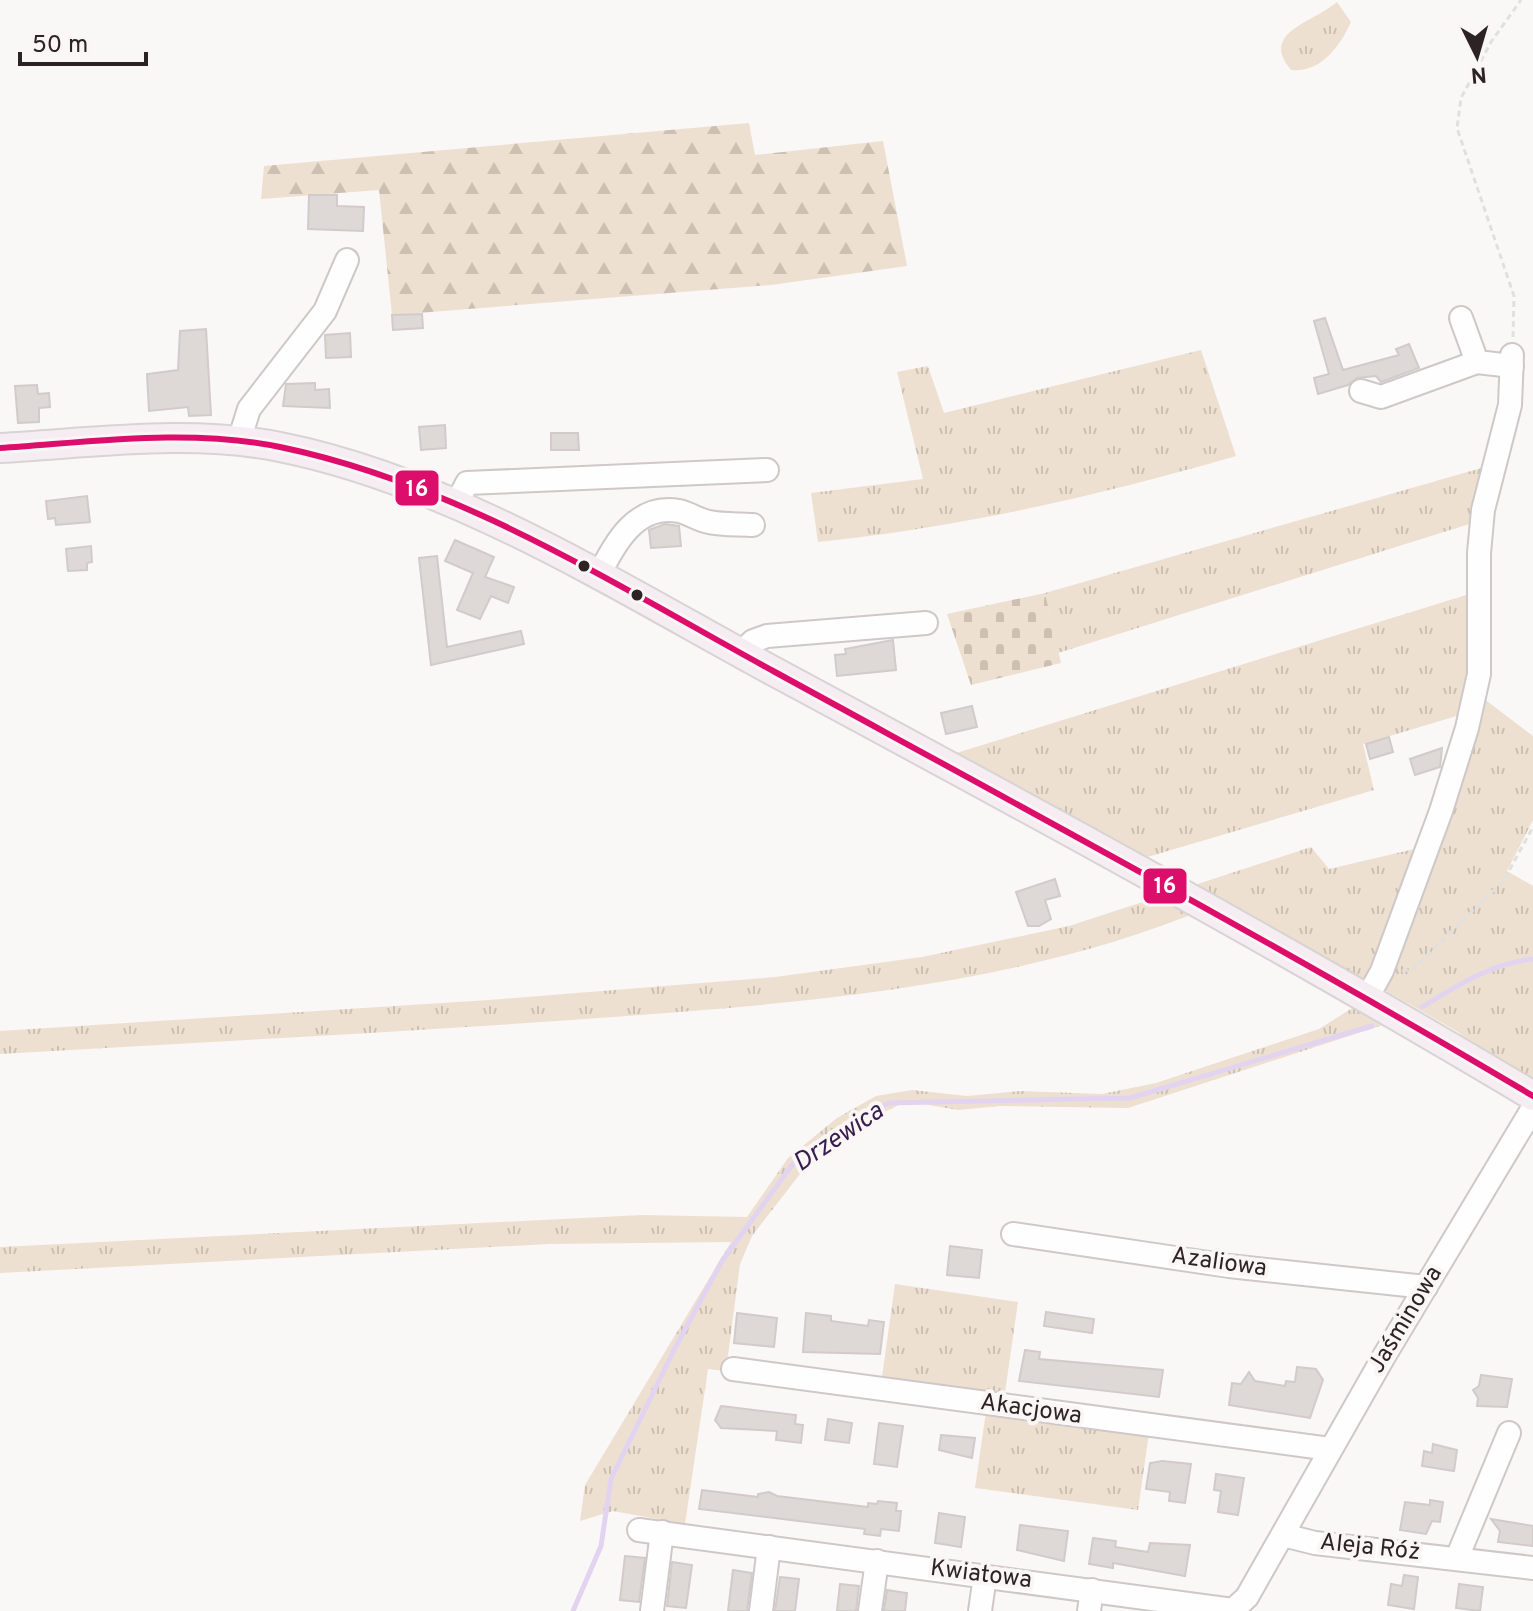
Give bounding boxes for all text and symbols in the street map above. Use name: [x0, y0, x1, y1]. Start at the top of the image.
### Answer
scale bar: [20, 16, 146, 66]
north arrow: [1437, 16, 1517, 96]
text: 50 m: [32, 31, 88, 61]
text: N: [1469, 59, 1488, 88]
line badge: 16: [394, 469, 440, 507]
text: 16: [406, 477, 428, 504]
unlabelled marker: [576, 558, 592, 574]
unlabelled marker: [629, 587, 645, 603]
line badge: 16: [1142, 867, 1188, 905]
text: 16: [1154, 874, 1176, 901]
water label: Drzewica: [787, 1095, 891, 1180]
street label: Azaliowa: [1169, 1241, 1269, 1285]
street label: Jaśminowa: [1362, 1261, 1450, 1379]
street label: Akacjowa: [978, 1388, 1084, 1432]
street label: Aleja Róż: [1318, 1528, 1422, 1568]
street label: Kwiatowa: [929, 1554, 1033, 1596]

